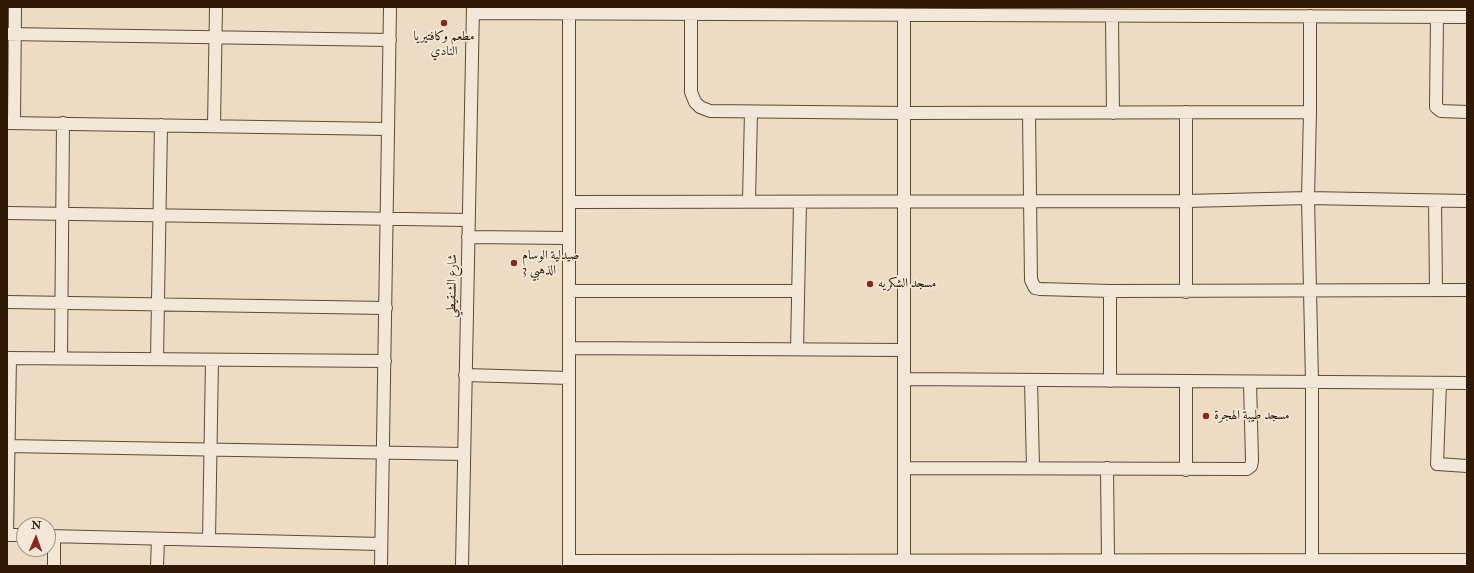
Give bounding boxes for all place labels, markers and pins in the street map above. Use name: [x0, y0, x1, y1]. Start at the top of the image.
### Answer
marker: مطعم وكافتيريا النادي: [439, 18, 449, 28]
place label: مطعم وكافتيريا النادي: [413, 29, 475, 60]
place label: صيدلية الوسام الذهبي 3: [522, 248, 579, 279]
marker: صيدلية الوسام الذهبي 3: [509, 258, 519, 268]
place label: مسجد الشكريه: [878, 276, 936, 292]
marker: مسجد الشكريه: [865, 279, 875, 289]
place label: مسجد طيبة الهجرة: [1214, 408, 1290, 424]
marker: مسجد طيبة الهجرة: [1201, 411, 1211, 421]

